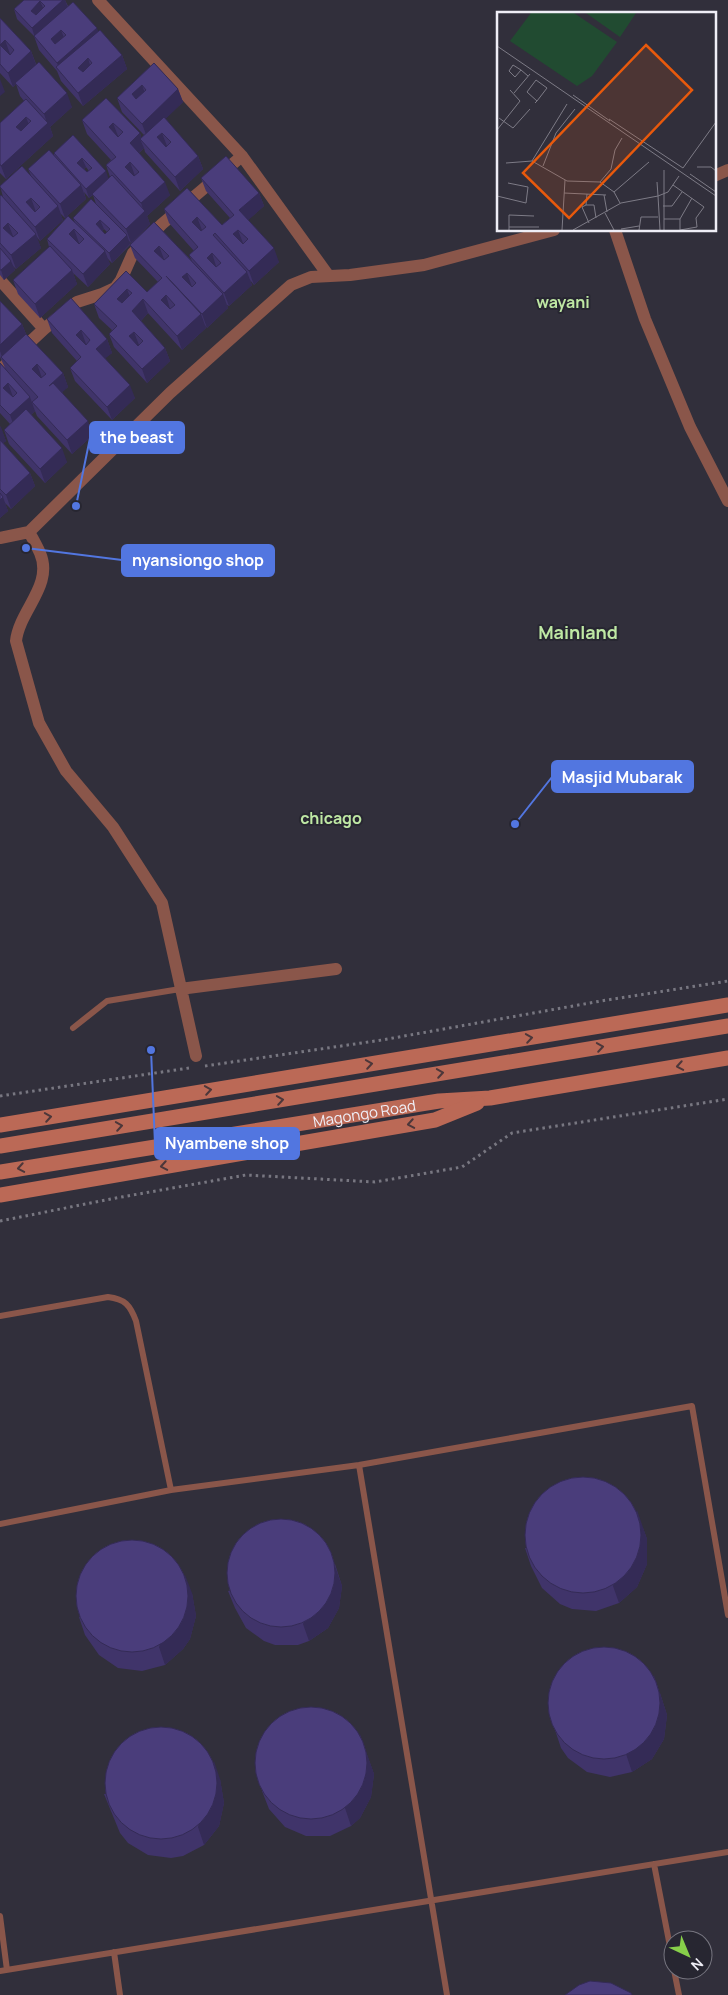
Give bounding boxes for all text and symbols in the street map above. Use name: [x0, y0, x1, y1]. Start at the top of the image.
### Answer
inset map: [497, 12, 716, 231]
district label: wayani: [536, 291, 590, 313]
callout: the beast: [90, 422, 184, 453]
text: the beast: [100, 426, 174, 448]
callout: nyansiongo shop: [122, 545, 274, 576]
text: nyansiongo shop: [132, 549, 264, 571]
district label: Mainland: [538, 620, 618, 644]
callout: Masjid Mubarak: [552, 761, 693, 792]
text: Masjid Mubarak: [562, 766, 683, 788]
district label: chicago: [300, 807, 362, 829]
one-way arrow: [525, 1033, 534, 1043]
one-way arrow: [596, 1043, 605, 1053]
one-way arrow: [365, 1059, 373, 1070]
one-way arrow: [676, 1060, 684, 1070]
one-way arrow: [436, 1069, 444, 1079]
one-way arrow: [204, 1086, 213, 1096]
street label: Magongo Road: [311, 1094, 417, 1132]
one-way arrow: [275, 1095, 284, 1105]
one-way arrow: [44, 1112, 52, 1122]
one-way arrow: [406, 1118, 415, 1128]
one-way arrow: [115, 1121, 123, 1131]
callout: Nyambene shop: [155, 1128, 299, 1159]
text: Nyambene shop: [165, 1132, 289, 1154]
one-way arrow: [160, 1161, 169, 1171]
one-way arrow: [17, 1163, 26, 1173]
north arrow: [663, 1930, 713, 1980]
text: N: [687, 1954, 708, 1975]

